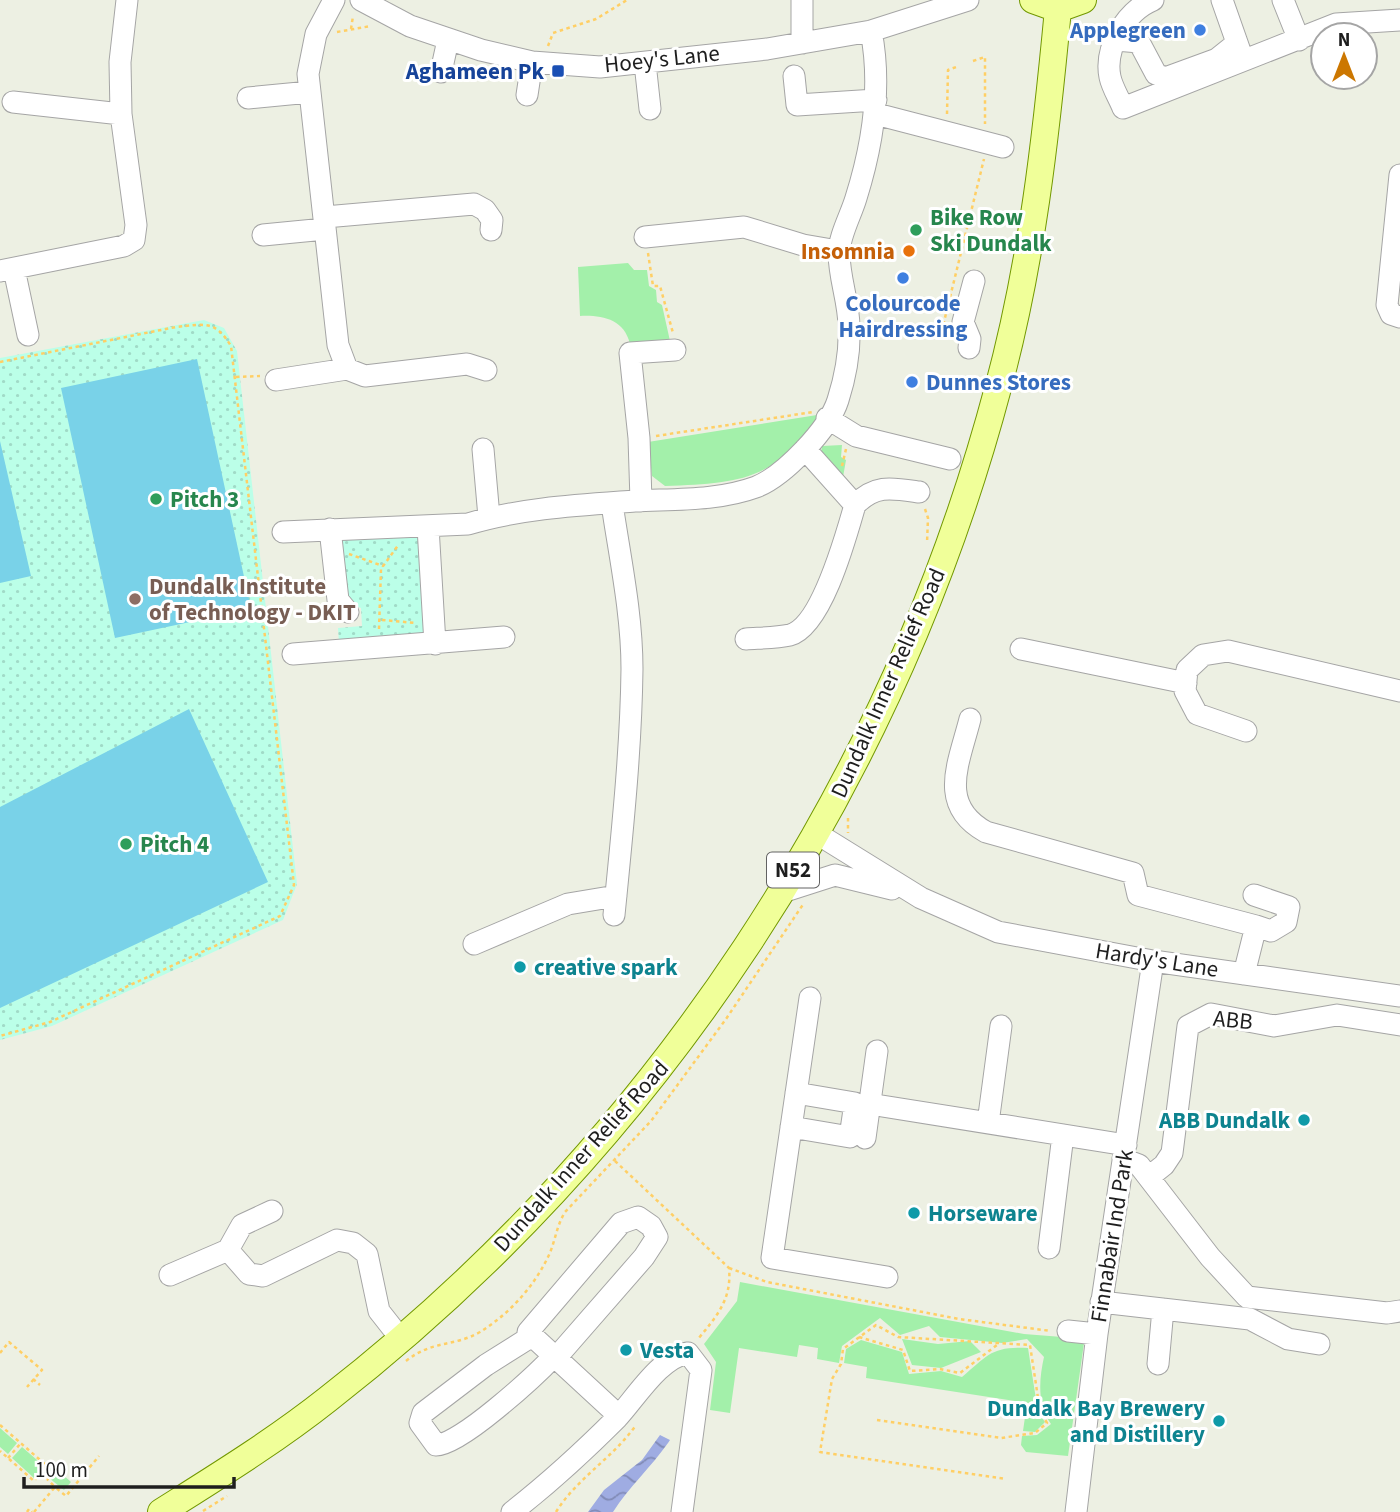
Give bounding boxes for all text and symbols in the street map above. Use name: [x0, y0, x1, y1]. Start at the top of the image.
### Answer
place label: Applegreen: [1069, 14, 1186, 47]
north arrow: [1309, 21, 1379, 91]
marker: Applegreen: [1192, 22, 1208, 38]
text: N: [1338, 27, 1350, 54]
street label: Hoey's Lane: [603, 37, 721, 81]
place label: Aghameen Pk: [405, 55, 544, 88]
marker: Aghameen Pk: [550, 63, 566, 79]
place label: Bike Row Ski Dundalk: [930, 201, 1052, 260]
marker: Bike Row Ski Dundalk: [908, 222, 924, 238]
place label: Insomnia: [801, 235, 895, 268]
marker: Insomnia: [901, 243, 917, 259]
marker: Colourcode Hairdressing: [895, 270, 911, 286]
place label: Colourcode Hairdressing: [838, 287, 968, 346]
place label: Dunnes Stores: [926, 366, 1071, 399]
marker: Dunnes Stores: [904, 374, 920, 390]
place label: Pitch 3: [170, 483, 239, 516]
marker: Pitch 3: [148, 491, 164, 507]
street label: Dundalk Inner Relief Road: [822, 563, 954, 803]
place label: Dundalk Institute of Technology - DKIT: [149, 570, 356, 629]
marker: Dundalk Institute of Technology - DKIT: [127, 591, 143, 607]
place label: Pitch 4: [140, 828, 209, 861]
marker: Pitch 4: [118, 836, 134, 852]
road number: N52: [767, 852, 819, 888]
street label: Hardy's Lane: [1093, 934, 1221, 986]
place label: creative spark: [534, 951, 678, 984]
marker: creative spark: [512, 959, 528, 975]
street label: ABB: [1212, 1002, 1254, 1038]
street label: Dundalk Inner Relief Road: [486, 1053, 676, 1259]
place label: ABB Dundalk: [1158, 1104, 1290, 1137]
marker: ABB Dundalk: [1296, 1112, 1312, 1128]
street label: Finnabair Ind Park: [1082, 1146, 1142, 1325]
place label: Horseware: [928, 1197, 1038, 1230]
marker: Horseware: [906, 1205, 922, 1221]
place label: Vesta: [639, 1334, 694, 1367]
marker: Vesta: [618, 1342, 634, 1358]
place label: Dundalk Bay Brewery and Distillery: [987, 1392, 1205, 1451]
marker: Dundalk Bay Brewery and Distillery: [1211, 1413, 1227, 1429]
scale bar: [24, 1446, 234, 1490]
text: 100 m: [35, 1455, 88, 1485]

